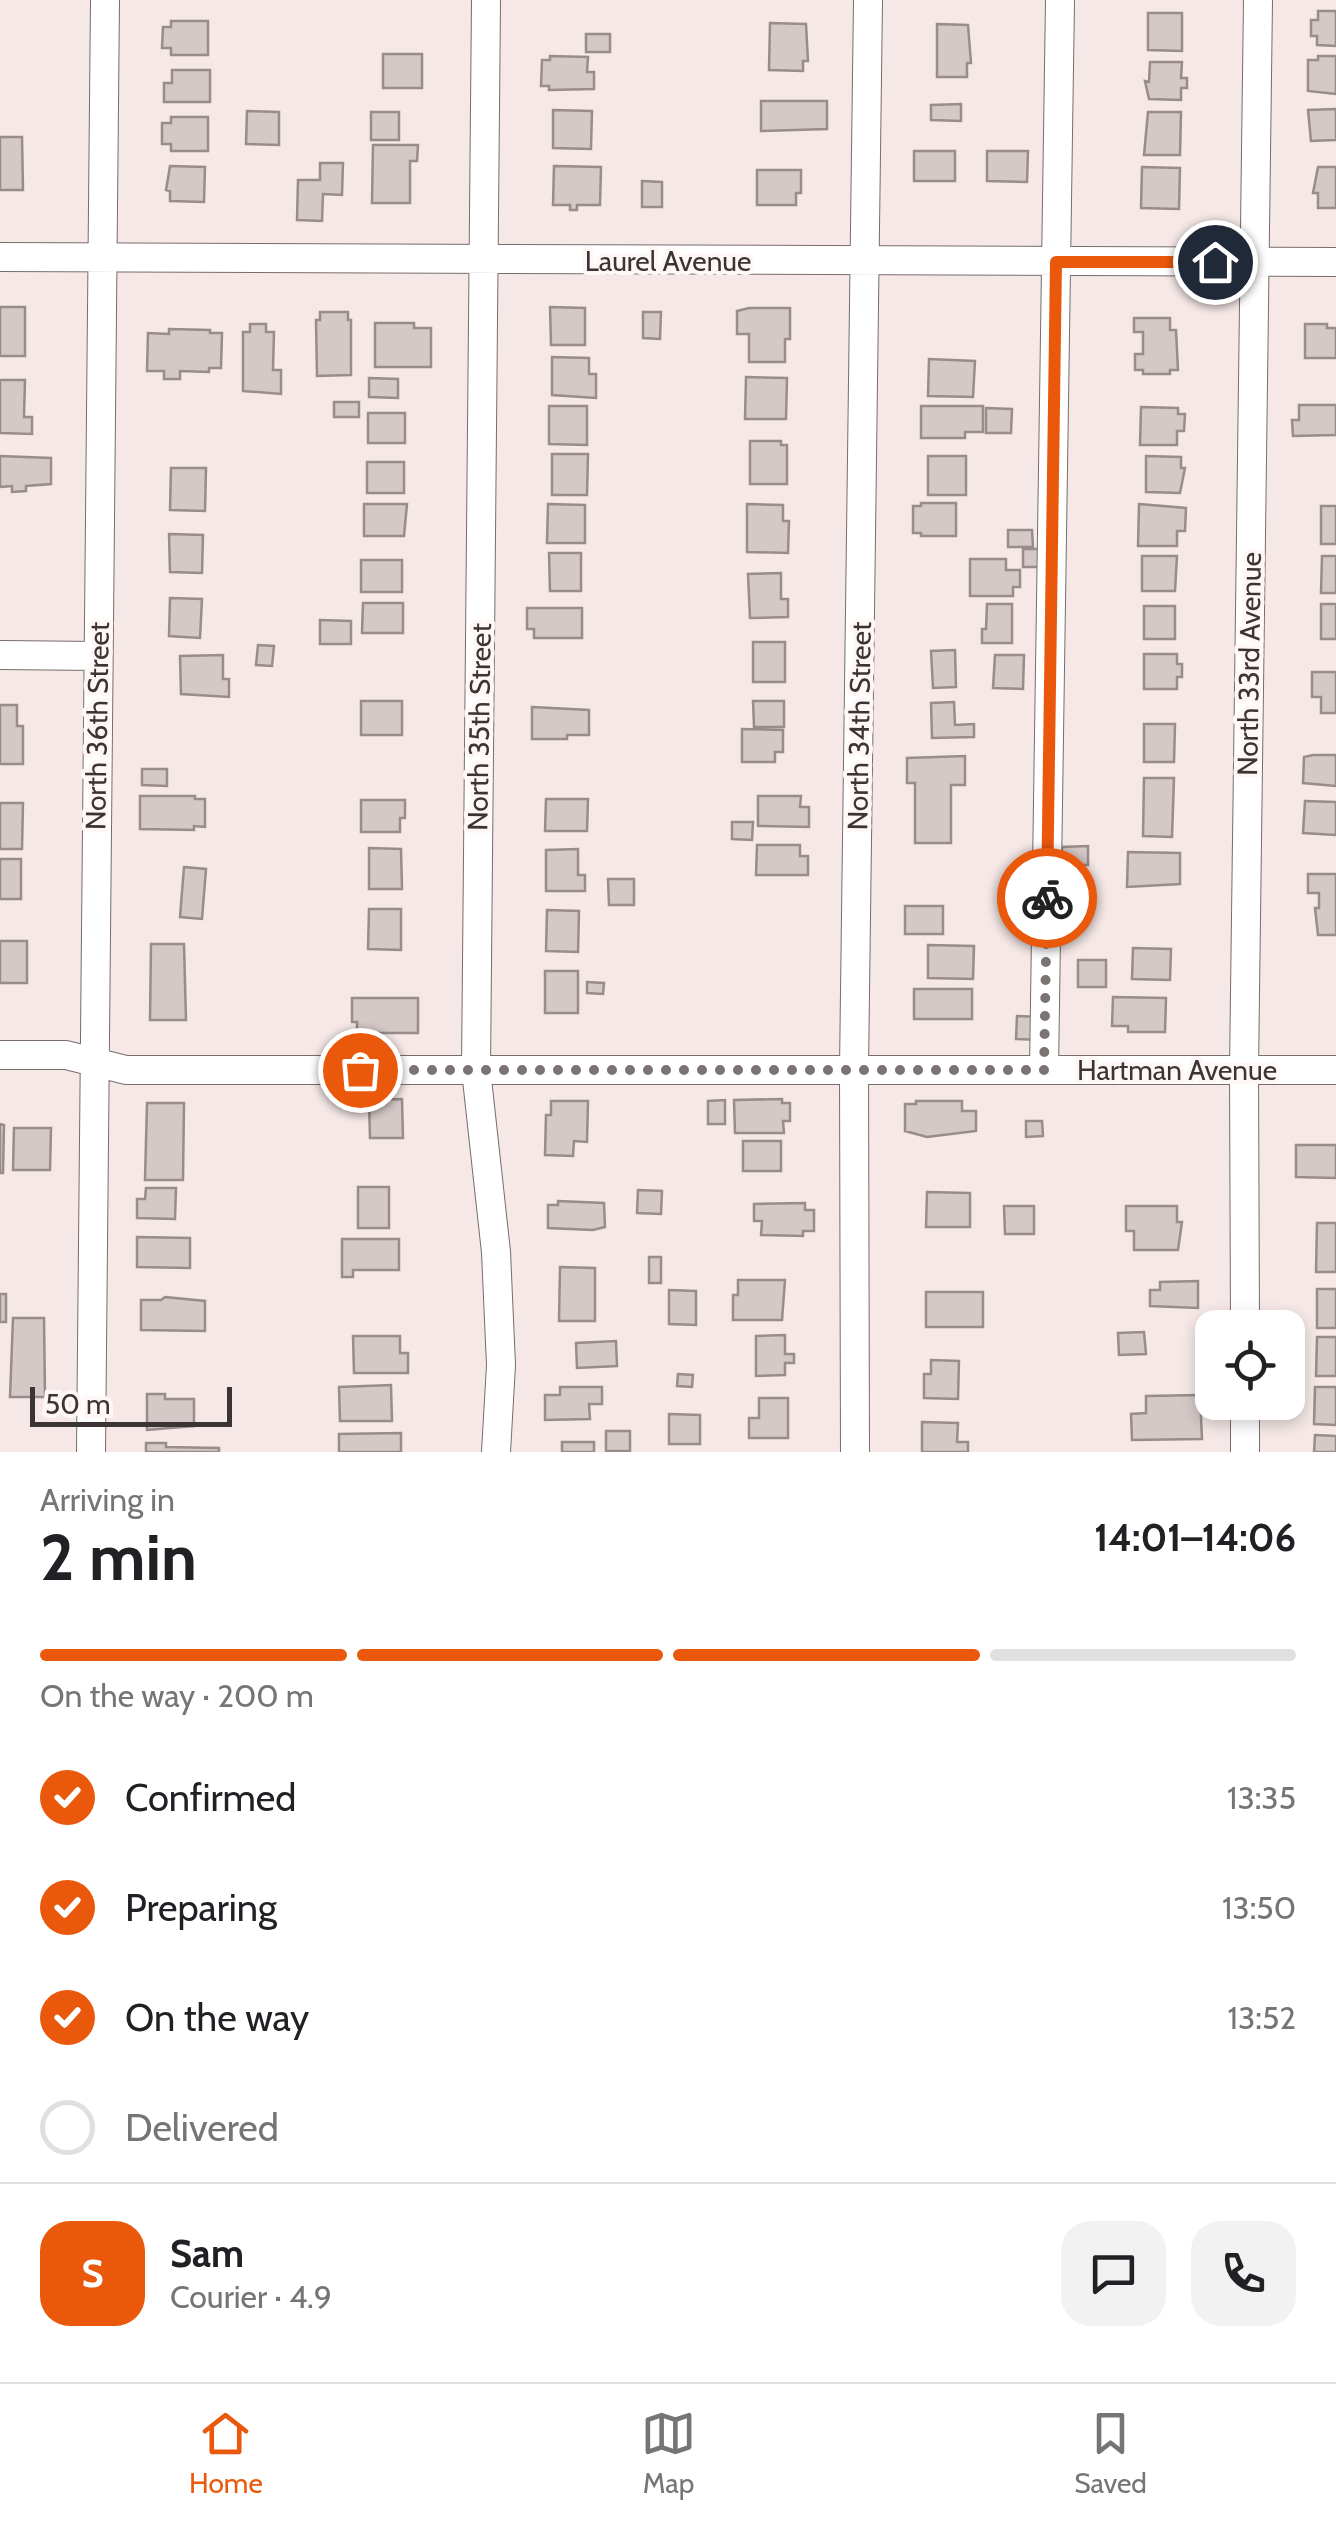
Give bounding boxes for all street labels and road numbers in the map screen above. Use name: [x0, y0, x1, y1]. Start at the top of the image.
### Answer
street label: Laurel Avenue: [585, 244, 751, 278]
street label: North 33rd Avenue: [1230, 552, 1268, 776]
street label: North 34th Street: [840, 621, 878, 831]
street label: North 36th Street: [78, 622, 116, 830]
street label: North 35th Street: [460, 623, 498, 831]
street label: Hartman Avenue: [1077, 1053, 1277, 1087]

